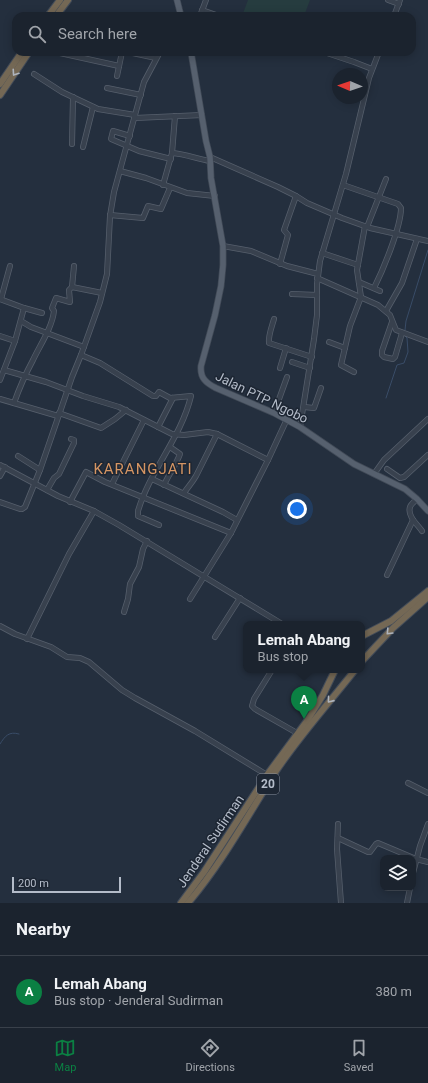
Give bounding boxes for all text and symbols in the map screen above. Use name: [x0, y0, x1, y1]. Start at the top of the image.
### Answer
search box: [12, 12, 416, 56]
icon: search: [26, 23, 48, 45]
text: Search here: [58, 25, 137, 43]
north arrow: [332, 68, 368, 104]
one-way arrow: [13, 69, 20, 76]
street label: Jalan PTP Ngobo: [213, 369, 310, 426]
district label: KARANGJATI: [93, 460, 193, 478]
your location: [287, 499, 307, 519]
popup: [243, 621, 365, 673]
one-way arrow: [386, 627, 393, 635]
text: Lemah Abang: [258, 631, 350, 649]
text: Bus stop: [258, 649, 308, 664]
pin: A: [291, 686, 317, 719]
one-way arrow: [328, 695, 335, 702]
road number: 20: [257, 774, 279, 794]
street label: Jenderal Sudirman: [174, 792, 247, 890]
map controls: [380, 855, 416, 891]
button: layers: [380, 855, 416, 891]
scale bar: [12, 875, 121, 894]
text: 200 m: [18, 877, 49, 890]
text: Nearby: [16, 919, 71, 939]
text: Lemah Abang: [54, 975, 147, 993]
text: A: [25, 984, 33, 999]
text: 380 m: [375, 984, 412, 999]
text: Bus stop · Jenderal Sudirman: [54, 993, 223, 1008]
tab: Map: [54, 1037, 76, 1074]
tab: Directions: [185, 1037, 235, 1074]
tab: Saved: [344, 1037, 374, 1074]

